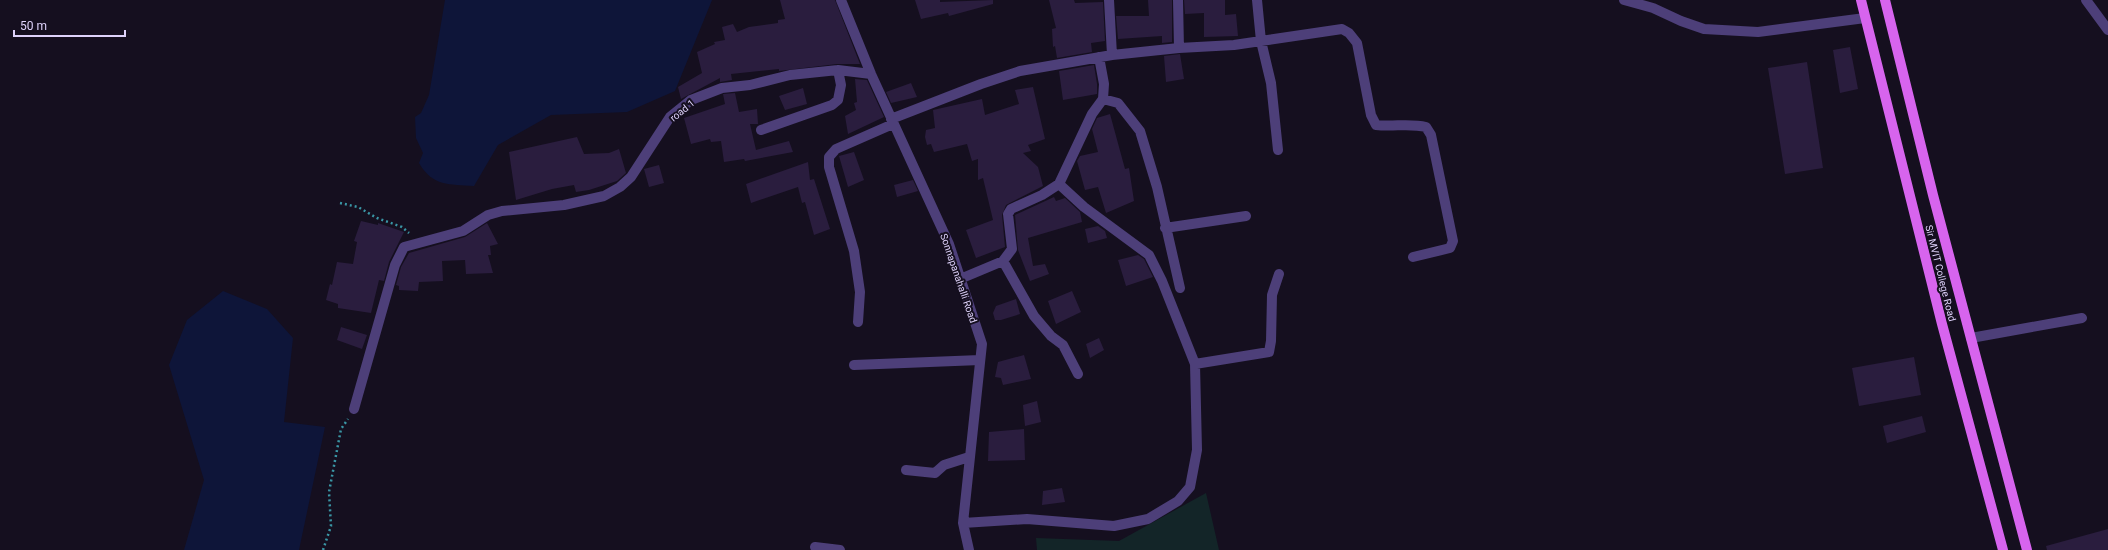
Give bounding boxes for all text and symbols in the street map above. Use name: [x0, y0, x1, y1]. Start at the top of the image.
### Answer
scale bar: [14, 12, 125, 38]
text: 50 m: [20, 19, 47, 33]
street label: road 1: [668, 97, 697, 124]
street label: Sir MVIT College Road: [1923, 224, 1958, 322]
street label: Sonnapanahalli Road: [938, 232, 979, 324]

